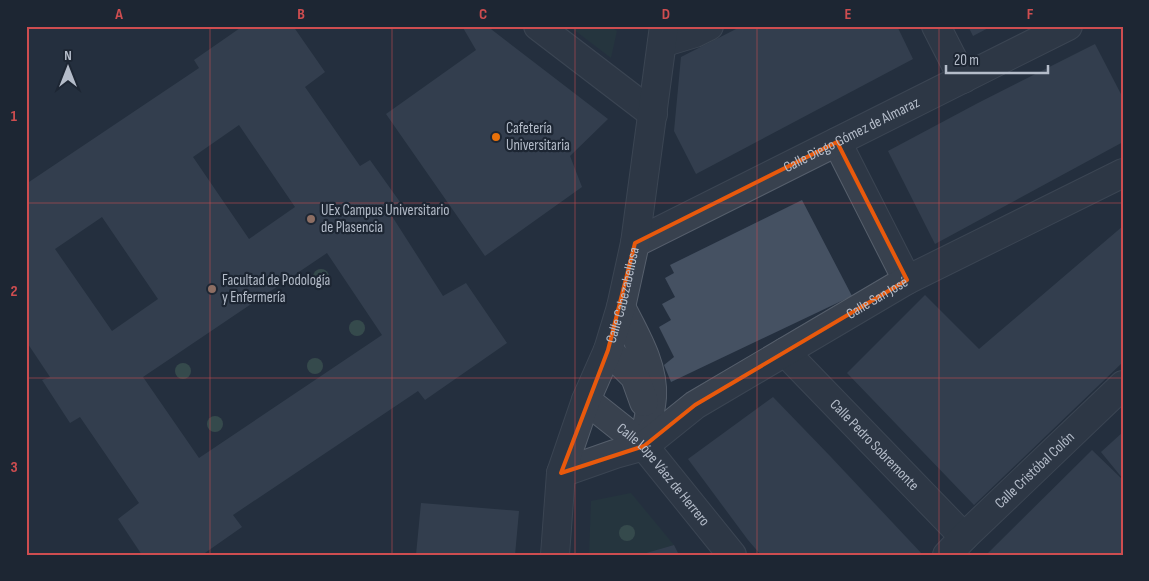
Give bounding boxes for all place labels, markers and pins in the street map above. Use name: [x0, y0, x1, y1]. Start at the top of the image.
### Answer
place label: Cafetería Universitaria: [506, 119, 570, 155]
marker: Cafetería Universitaria: [490, 131, 502, 143]
place label: UEx Campus Universitario de Plasencia: [321, 201, 450, 237]
marker: UEx Campus Universitario de Plasencia: [305, 213, 317, 225]
place label: Facultad de Podología y Enfermería: [222, 271, 331, 307]
marker: Facultad de Podología y Enfermería: [206, 283, 218, 295]

